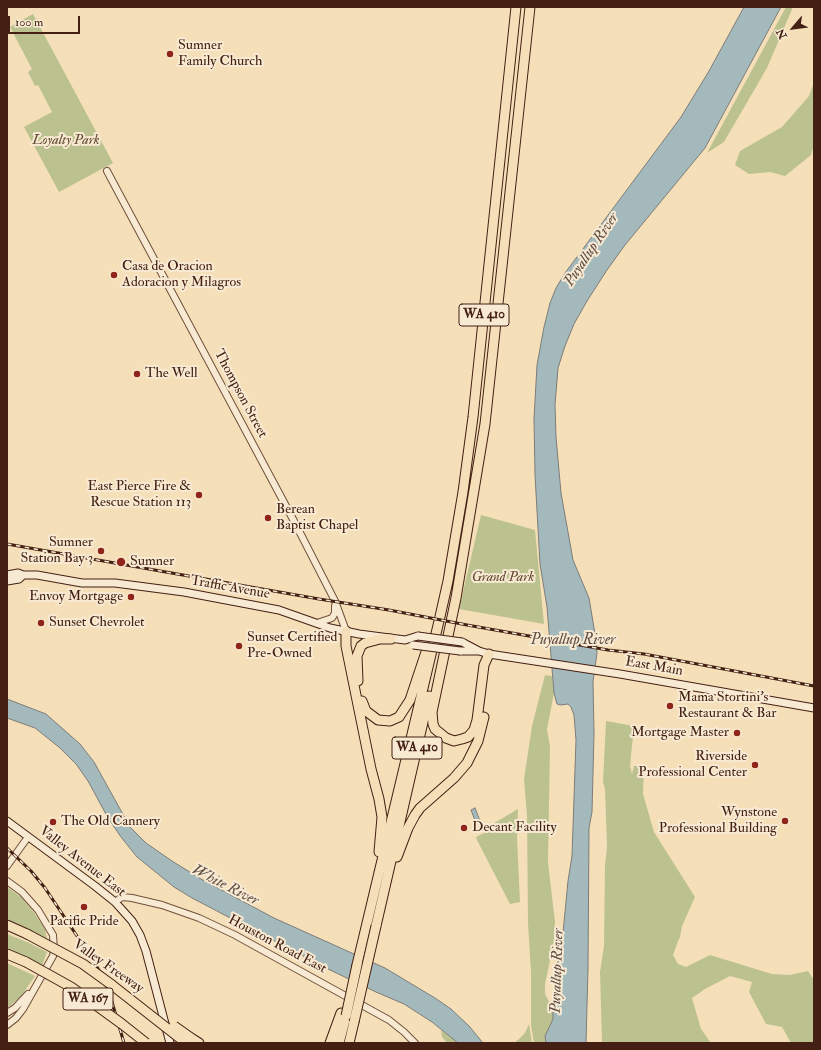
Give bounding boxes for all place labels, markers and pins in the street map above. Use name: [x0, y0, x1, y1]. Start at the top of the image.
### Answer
place label: Sumner Family Church: [178, 38, 262, 70]
marker: Sumner Family Church: [165, 49, 175, 59]
place label: Casa de Oracion Adoracion y Milagros: [122, 259, 241, 292]
marker: Casa de Oracion Adoracion y Milagros: [109, 270, 119, 280]
place label: The Well: [145, 366, 198, 382]
marker: The Well: [132, 369, 142, 379]
place label: East Pierce Fire & Rescue Station 113: [88, 479, 191, 512]
marker: East Pierce Fire & Rescue Station 113: [194, 490, 204, 500]
place label: Berean Baptist Chapel: [276, 502, 358, 534]
marker: Berean Baptist Chapel: [263, 513, 273, 523]
place label: Sumner Station Bay 3: [21, 535, 93, 568]
marker: Sumner Station Bay 3: [96, 546, 106, 556]
place label: Sumner: [130, 554, 174, 570]
marker: Sumner: [115, 556, 127, 568]
place label: Envoy Mortgage: [29, 589, 123, 605]
marker: Envoy Mortgage: [126, 592, 136, 602]
place label: Sunset Chevrolet: [49, 615, 145, 631]
marker: Sunset Chevrolet: [36, 618, 46, 628]
place label: Sunset Certified Pre-Owned: [247, 630, 337, 662]
marker: Sunset Certified Pre-Owned: [234, 641, 244, 651]
place label: Mama Stortini's Restaurant & Bar: [678, 690, 777, 722]
marker: Mama Stortini's Restaurant & Bar: [665, 701, 675, 711]
place label: Mortgage Master: [631, 725, 729, 741]
marker: Mortgage Master: [732, 728, 742, 738]
place label: Riverside Professional Center: [638, 749, 747, 782]
marker: Riverside Professional Center: [750, 760, 760, 770]
place label: Wynstone Professional Building: [659, 805, 777, 838]
place label: The Old Cannery: [61, 814, 160, 830]
marker: Wynstone Professional Building: [780, 816, 790, 826]
marker: The Old Cannery: [48, 817, 58, 827]
place label: Decant Facility: [472, 820, 557, 836]
marker: Decant Facility: [459, 823, 469, 833]
marker: Pacific Pride: [79, 902, 89, 912]
place label: Pacific Pride: [50, 914, 118, 930]

